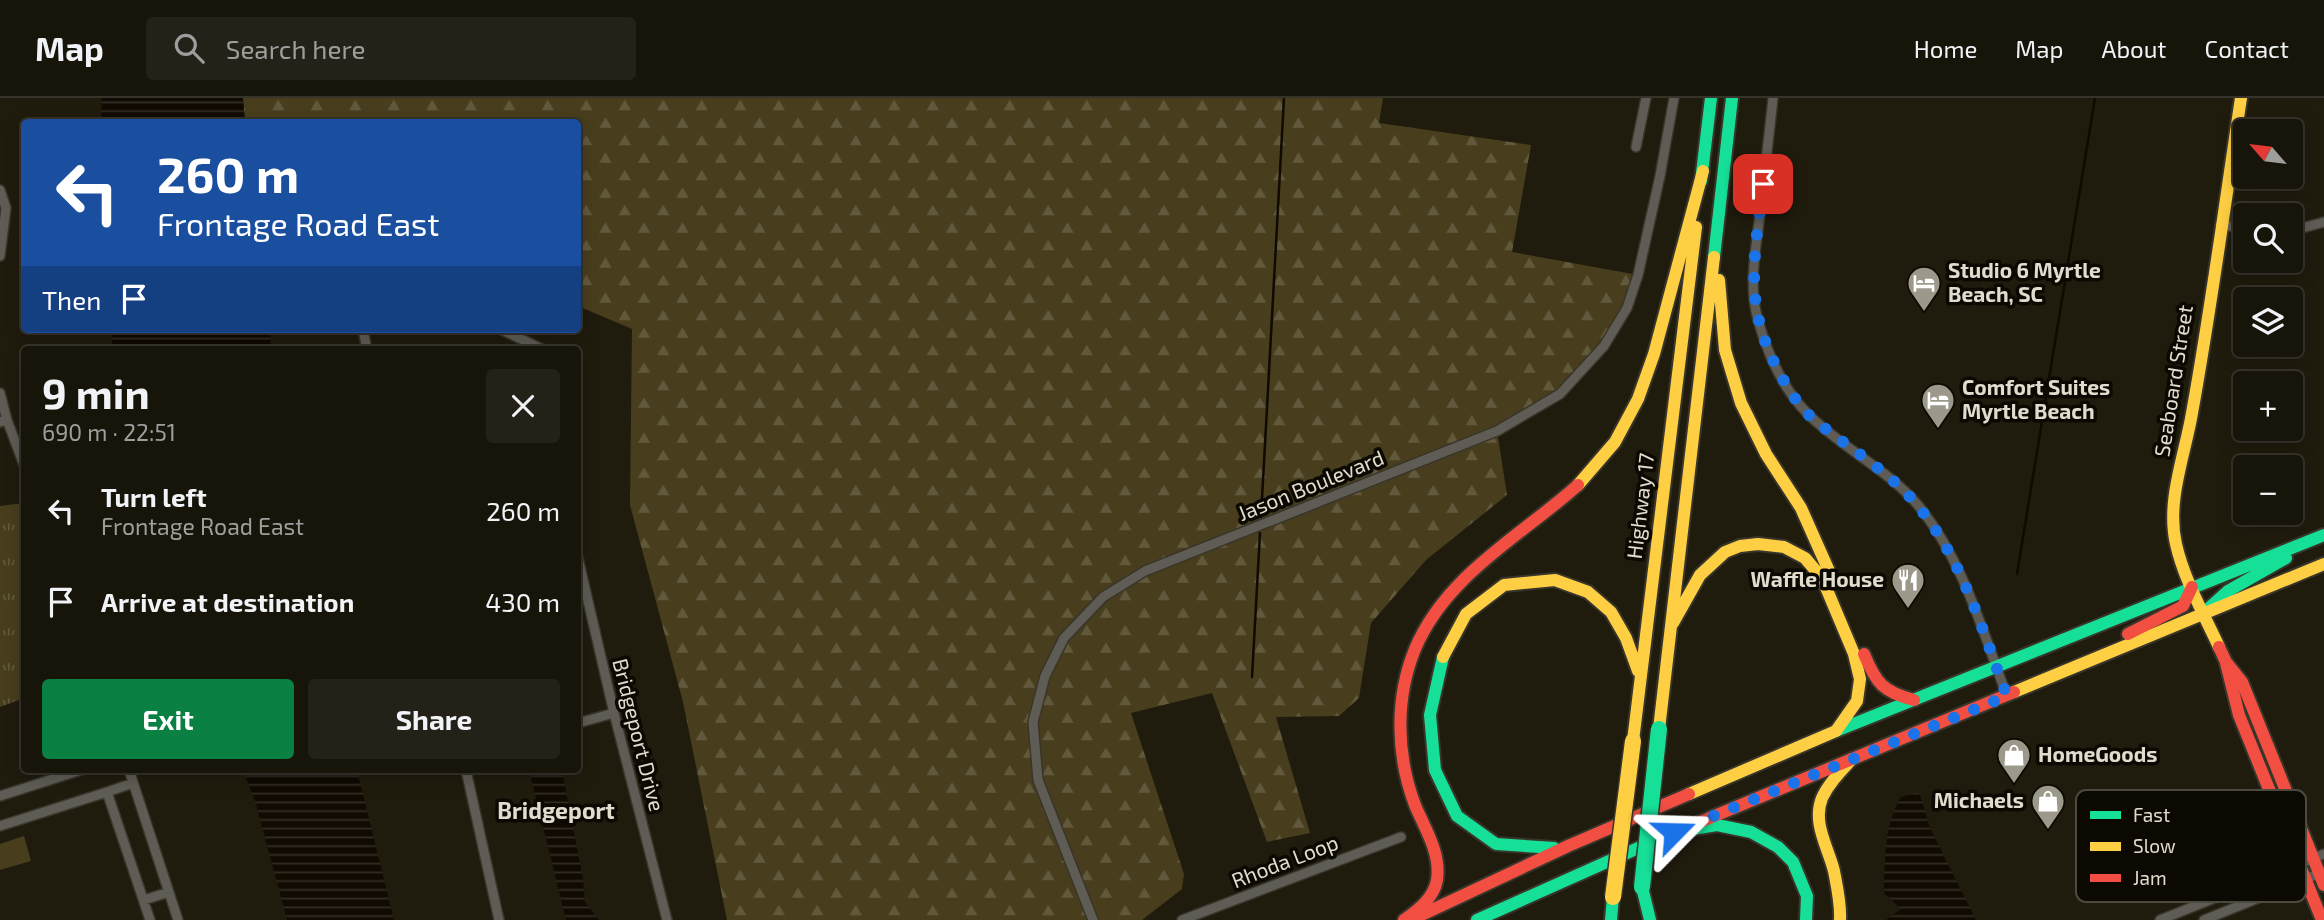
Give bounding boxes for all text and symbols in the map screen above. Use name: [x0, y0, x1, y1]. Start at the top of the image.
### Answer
search box: [146, 17, 636, 80]
text: Map: [35, 28, 104, 68]
icon: search: [170, 29, 208, 67]
text: Search here: [226, 33, 365, 64]
text: Home: [1914, 34, 1977, 63]
text: Map: [2015, 34, 2063, 63]
text: About: [2101, 34, 2167, 63]
text: Contact: [2205, 34, 2289, 63]
north arrow: [2233, 119, 2303, 189]
map controls: [2233, 119, 2303, 525]
text: 260 m: [157, 144, 299, 203]
icon: left: [42, 147, 133, 238]
pin: [1733, 154, 1793, 214]
icon: arrive: [1744, 165, 1782, 203]
button: search: [2233, 203, 2303, 273]
text: Frontage Road East: [157, 204, 439, 242]
place label: Studio 6 Myrtle Beach, SC: [1948, 257, 2101, 306]
hotel icon: Studio 6 Myrtle Beach, SC: [1905, 264, 1943, 313]
icon: arrive: [115, 280, 153, 318]
text: Then: [42, 284, 101, 315]
button: layers: [2233, 287, 2303, 357]
street label: Seaboard Street: [2148, 303, 2197, 458]
text: 9 min: [42, 367, 150, 417]
button: close: [486, 369, 560, 443]
button: +: [2233, 371, 2303, 441]
place label: Comfort Suites Myrtle Beach: [1962, 374, 2110, 424]
hotel icon: Comfort Suites Myrtle Beach: [1919, 381, 1957, 430]
text: 690 m · 22:51: [42, 418, 176, 446]
street label: Jason Boulevard: [1234, 444, 1387, 525]
street label: Highway 17: [1621, 451, 1658, 560]
button: −: [2233, 455, 2303, 525]
text: Turn left: [101, 481, 207, 512]
icon: left: [42, 492, 80, 530]
text: 260 m: [486, 495, 560, 526]
text: Frontage Road East: [101, 512, 304, 540]
restaurant icon: Waffle House: [1889, 561, 1927, 610]
place label: Waffle House: [1750, 566, 1884, 591]
icon: arrive: [42, 583, 80, 621]
text: Arrive at destination: [101, 586, 354, 617]
text: 430 m: [485, 586, 560, 617]
street label: Bridgeport Drive: [608, 656, 671, 814]
button: Exit: [42, 679, 294, 759]
button: Share: [308, 679, 560, 759]
shop icon: HomeGoods: [1995, 736, 2033, 785]
place label: HomeGoods: [2038, 741, 2157, 766]
shop icon: Michaels: [2029, 782, 2067, 831]
place label: Michaels: [1934, 787, 2024, 812]
legend: [2076, 790, 2306, 902]
position arrow: [1637, 795, 1711, 869]
district label: Bridgeport: [497, 796, 615, 824]
text: Fast: [2133, 803, 2170, 826]
street label: Rhoda Loop: [1228, 829, 1341, 892]
text: Slow: [2133, 834, 2176, 857]
text: Jam: [2133, 866, 2167, 889]

